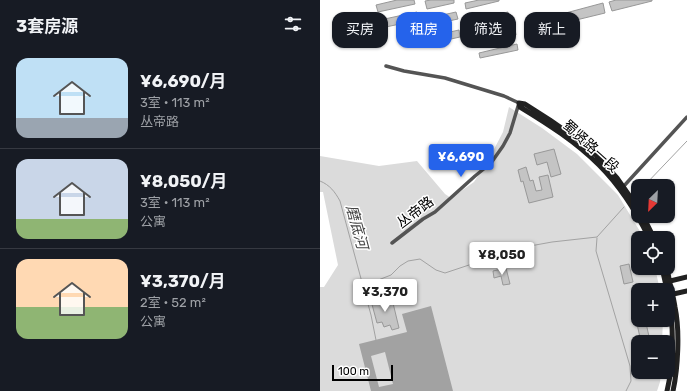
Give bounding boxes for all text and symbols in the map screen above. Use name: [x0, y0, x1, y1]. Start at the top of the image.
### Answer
chip: 买房: [332, 12, 388, 48]
chip: 租房: [396, 12, 452, 48]
chip: 筛选: [460, 12, 516, 48]
chip: 新上: [524, 12, 580, 48]
icon: filters: [282, 13, 304, 35]
text: 3套房源: [16, 16, 78, 36]
text: ¥6,690/月: [140, 71, 227, 91]
icon: home: [48, 74, 96, 122]
text: 3室 · 113 m²: [140, 95, 210, 110]
text: 丛帝路: [140, 114, 179, 129]
street label: 蜀贤路一段: [559, 117, 622, 176]
pin: ¥6,690: [428, 144, 494, 178]
text: ¥6,690: [438, 149, 484, 164]
text: ¥8,050/月: [140, 171, 228, 191]
icon: home: [48, 175, 96, 223]
north arrow: [631, 179, 675, 223]
map controls: [631, 179, 675, 379]
street label: 丛帝路: [393, 193, 437, 232]
text: 3室 · 113 m²: [140, 195, 210, 210]
water label: 磨底河: [342, 203, 372, 254]
text: 公寓: [140, 214, 166, 229]
button: locate: [631, 231, 675, 275]
pin: ¥8,050: [469, 242, 535, 276]
text: ¥8,050: [478, 247, 526, 262]
text: ¥3,370/月: [140, 271, 226, 291]
icon: home: [48, 275, 96, 323]
pin: ¥3,370: [352, 279, 418, 313]
button: +: [631, 283, 675, 327]
text: ¥3,370: [362, 284, 408, 299]
text: 2室 · 52 m²: [140, 295, 206, 310]
text: 公寓: [140, 314, 166, 329]
button: −: [631, 335, 675, 379]
scale bar: [332, 363, 393, 382]
text: 100 m: [338, 365, 369, 378]

